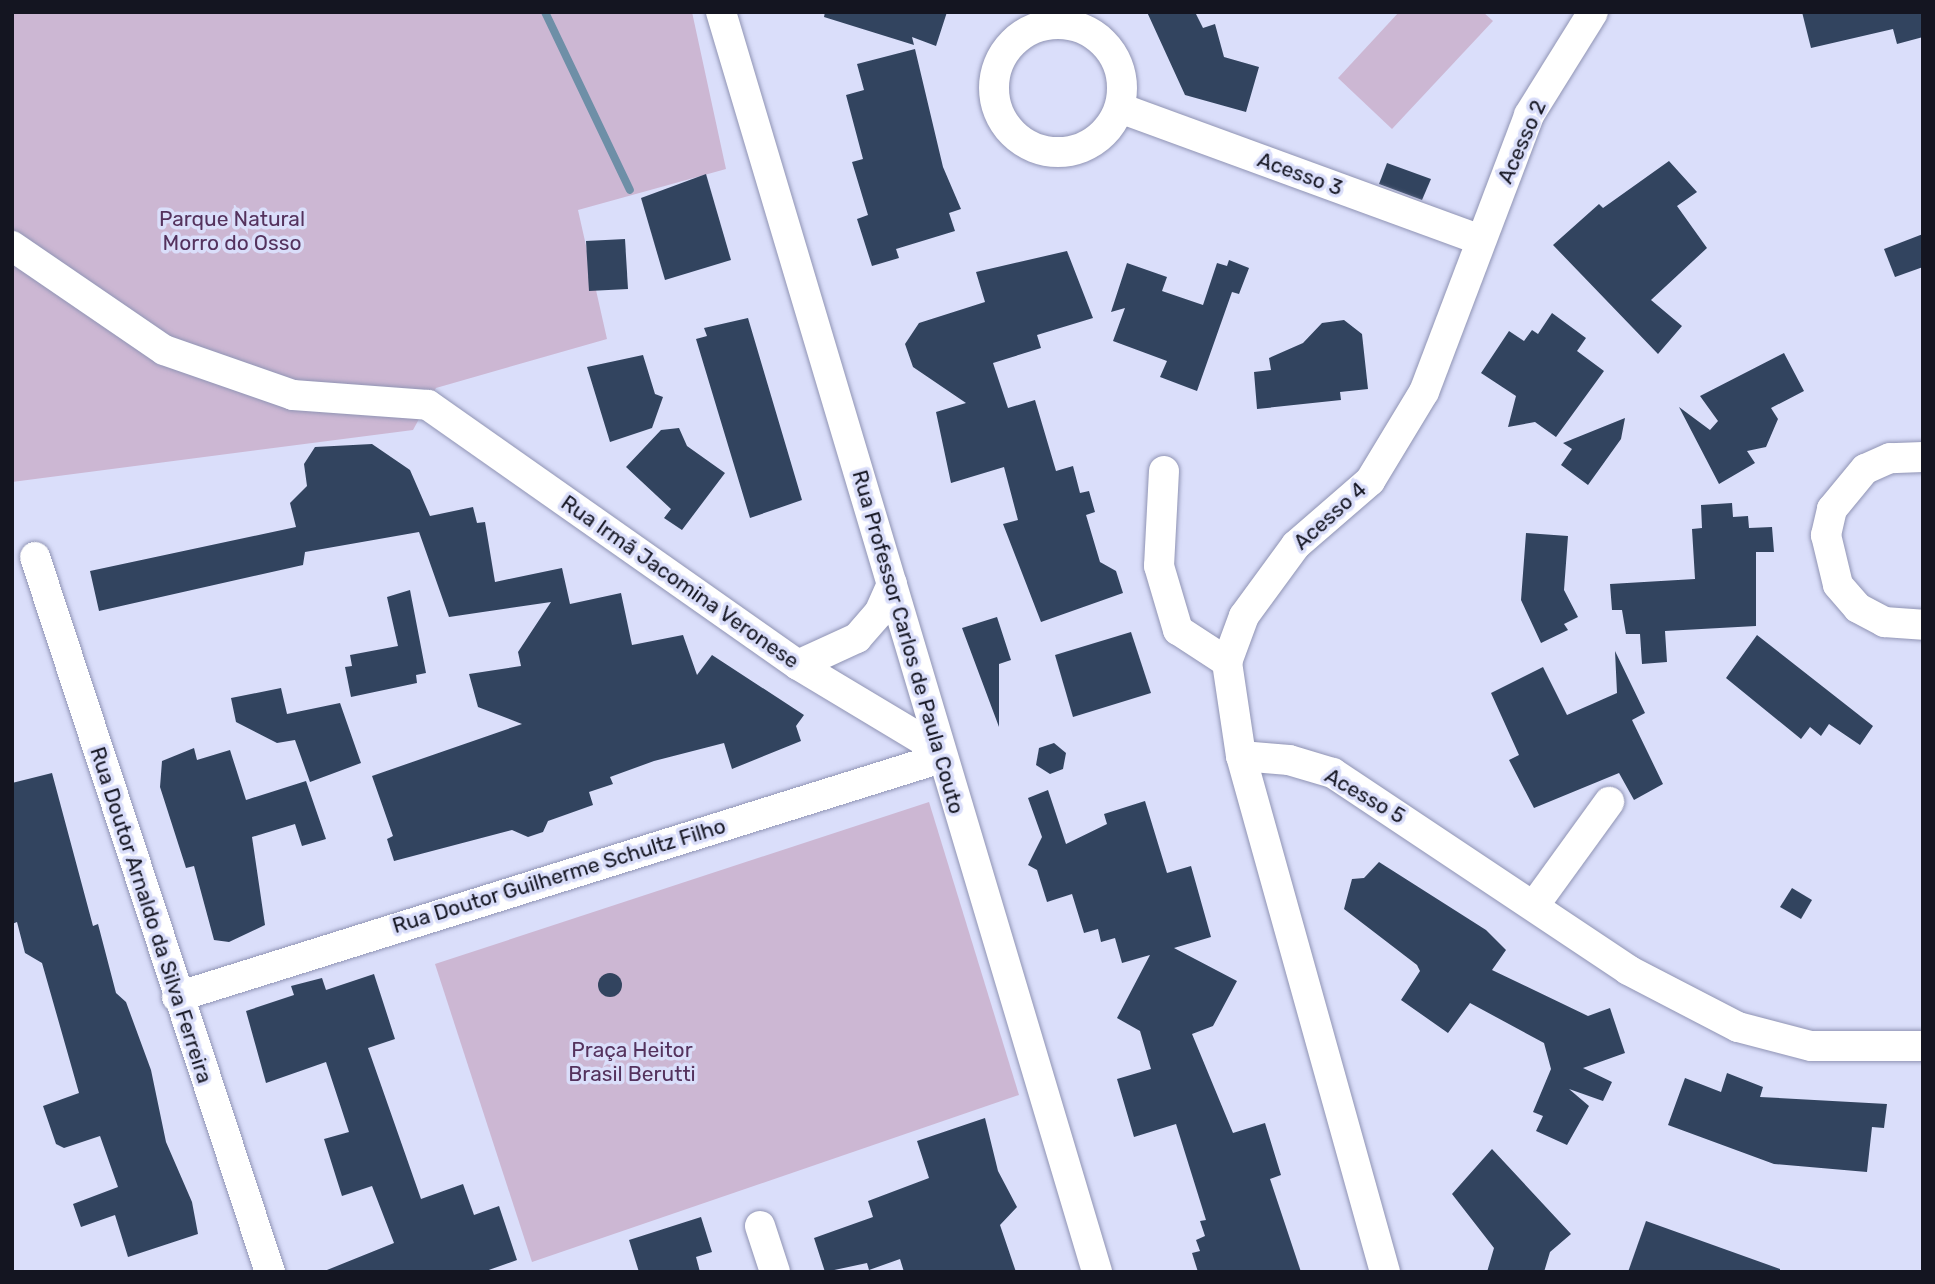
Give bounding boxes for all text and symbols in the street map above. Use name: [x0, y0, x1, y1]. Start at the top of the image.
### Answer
street label: Acesso 2: [1493, 97, 1551, 187]
street label: Acesso 3: [1254, 147, 1346, 201]
park label: Parque Natural Morro do Osso: [159, 206, 305, 256]
street label: Rua Professor Carlos de Paula Couto: [847, 467, 969, 817]
street label: Acesso 4: [1289, 477, 1371, 555]
street label: Rua Irmã Jacomina Veronese: [556, 490, 804, 674]
street label: Rua Doutor Arnaldo da Silva Ferreira: [84, 743, 218, 1087]
street label: Acesso 5: [1320, 763, 1410, 829]
street label: Rua Doutor Guilherme Schultz Filho: [389, 813, 729, 939]
park label: Praça Heitor Brasil Berutti: [568, 1037, 696, 1087]

